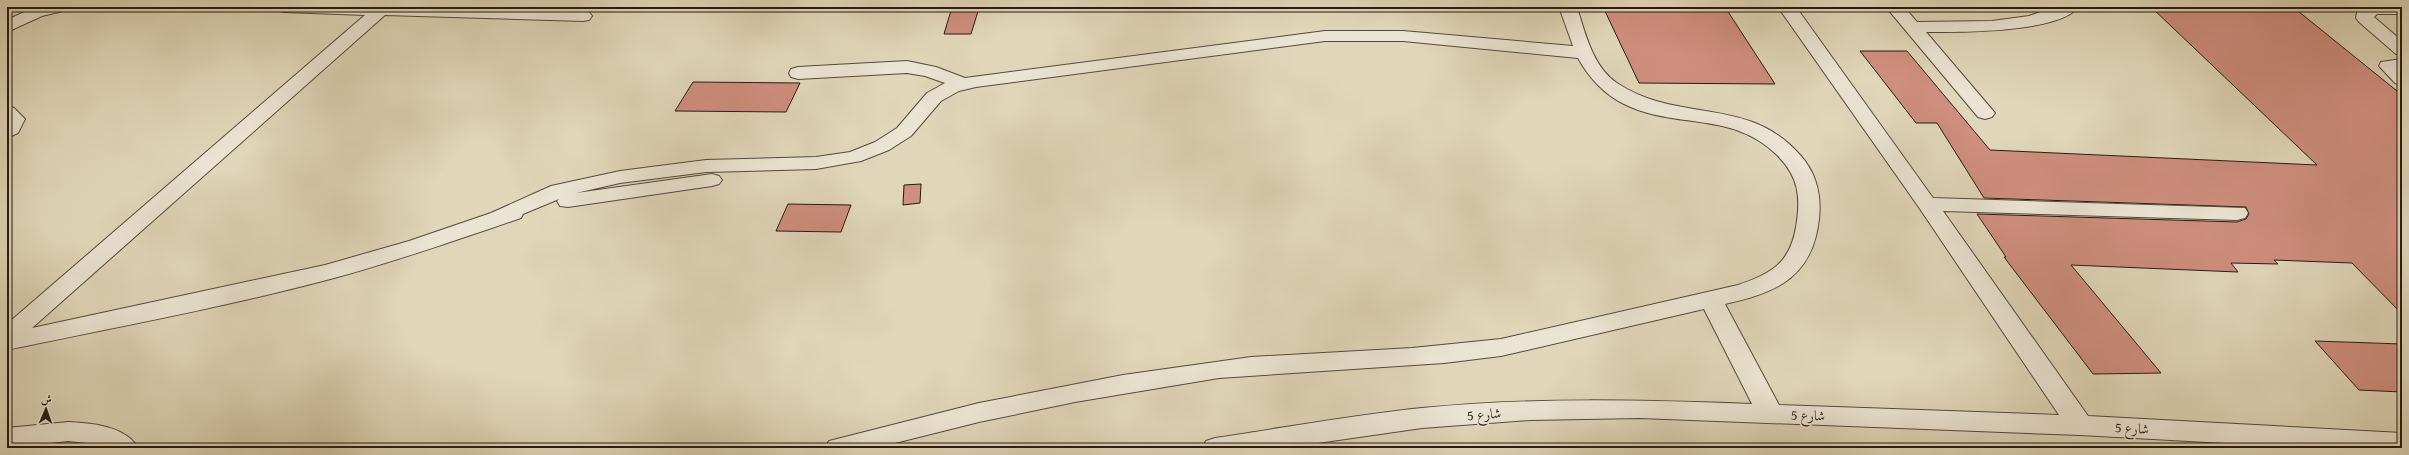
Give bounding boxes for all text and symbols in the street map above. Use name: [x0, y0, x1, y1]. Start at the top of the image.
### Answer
north arrow: [26, 389, 66, 429]
text: ش: [41, 391, 52, 407]
street label: شارع 5: [1466, 403, 1502, 427]
street label: شارع 5: [1791, 404, 1825, 428]
street label: شارع 5: [2114, 417, 2150, 441]

